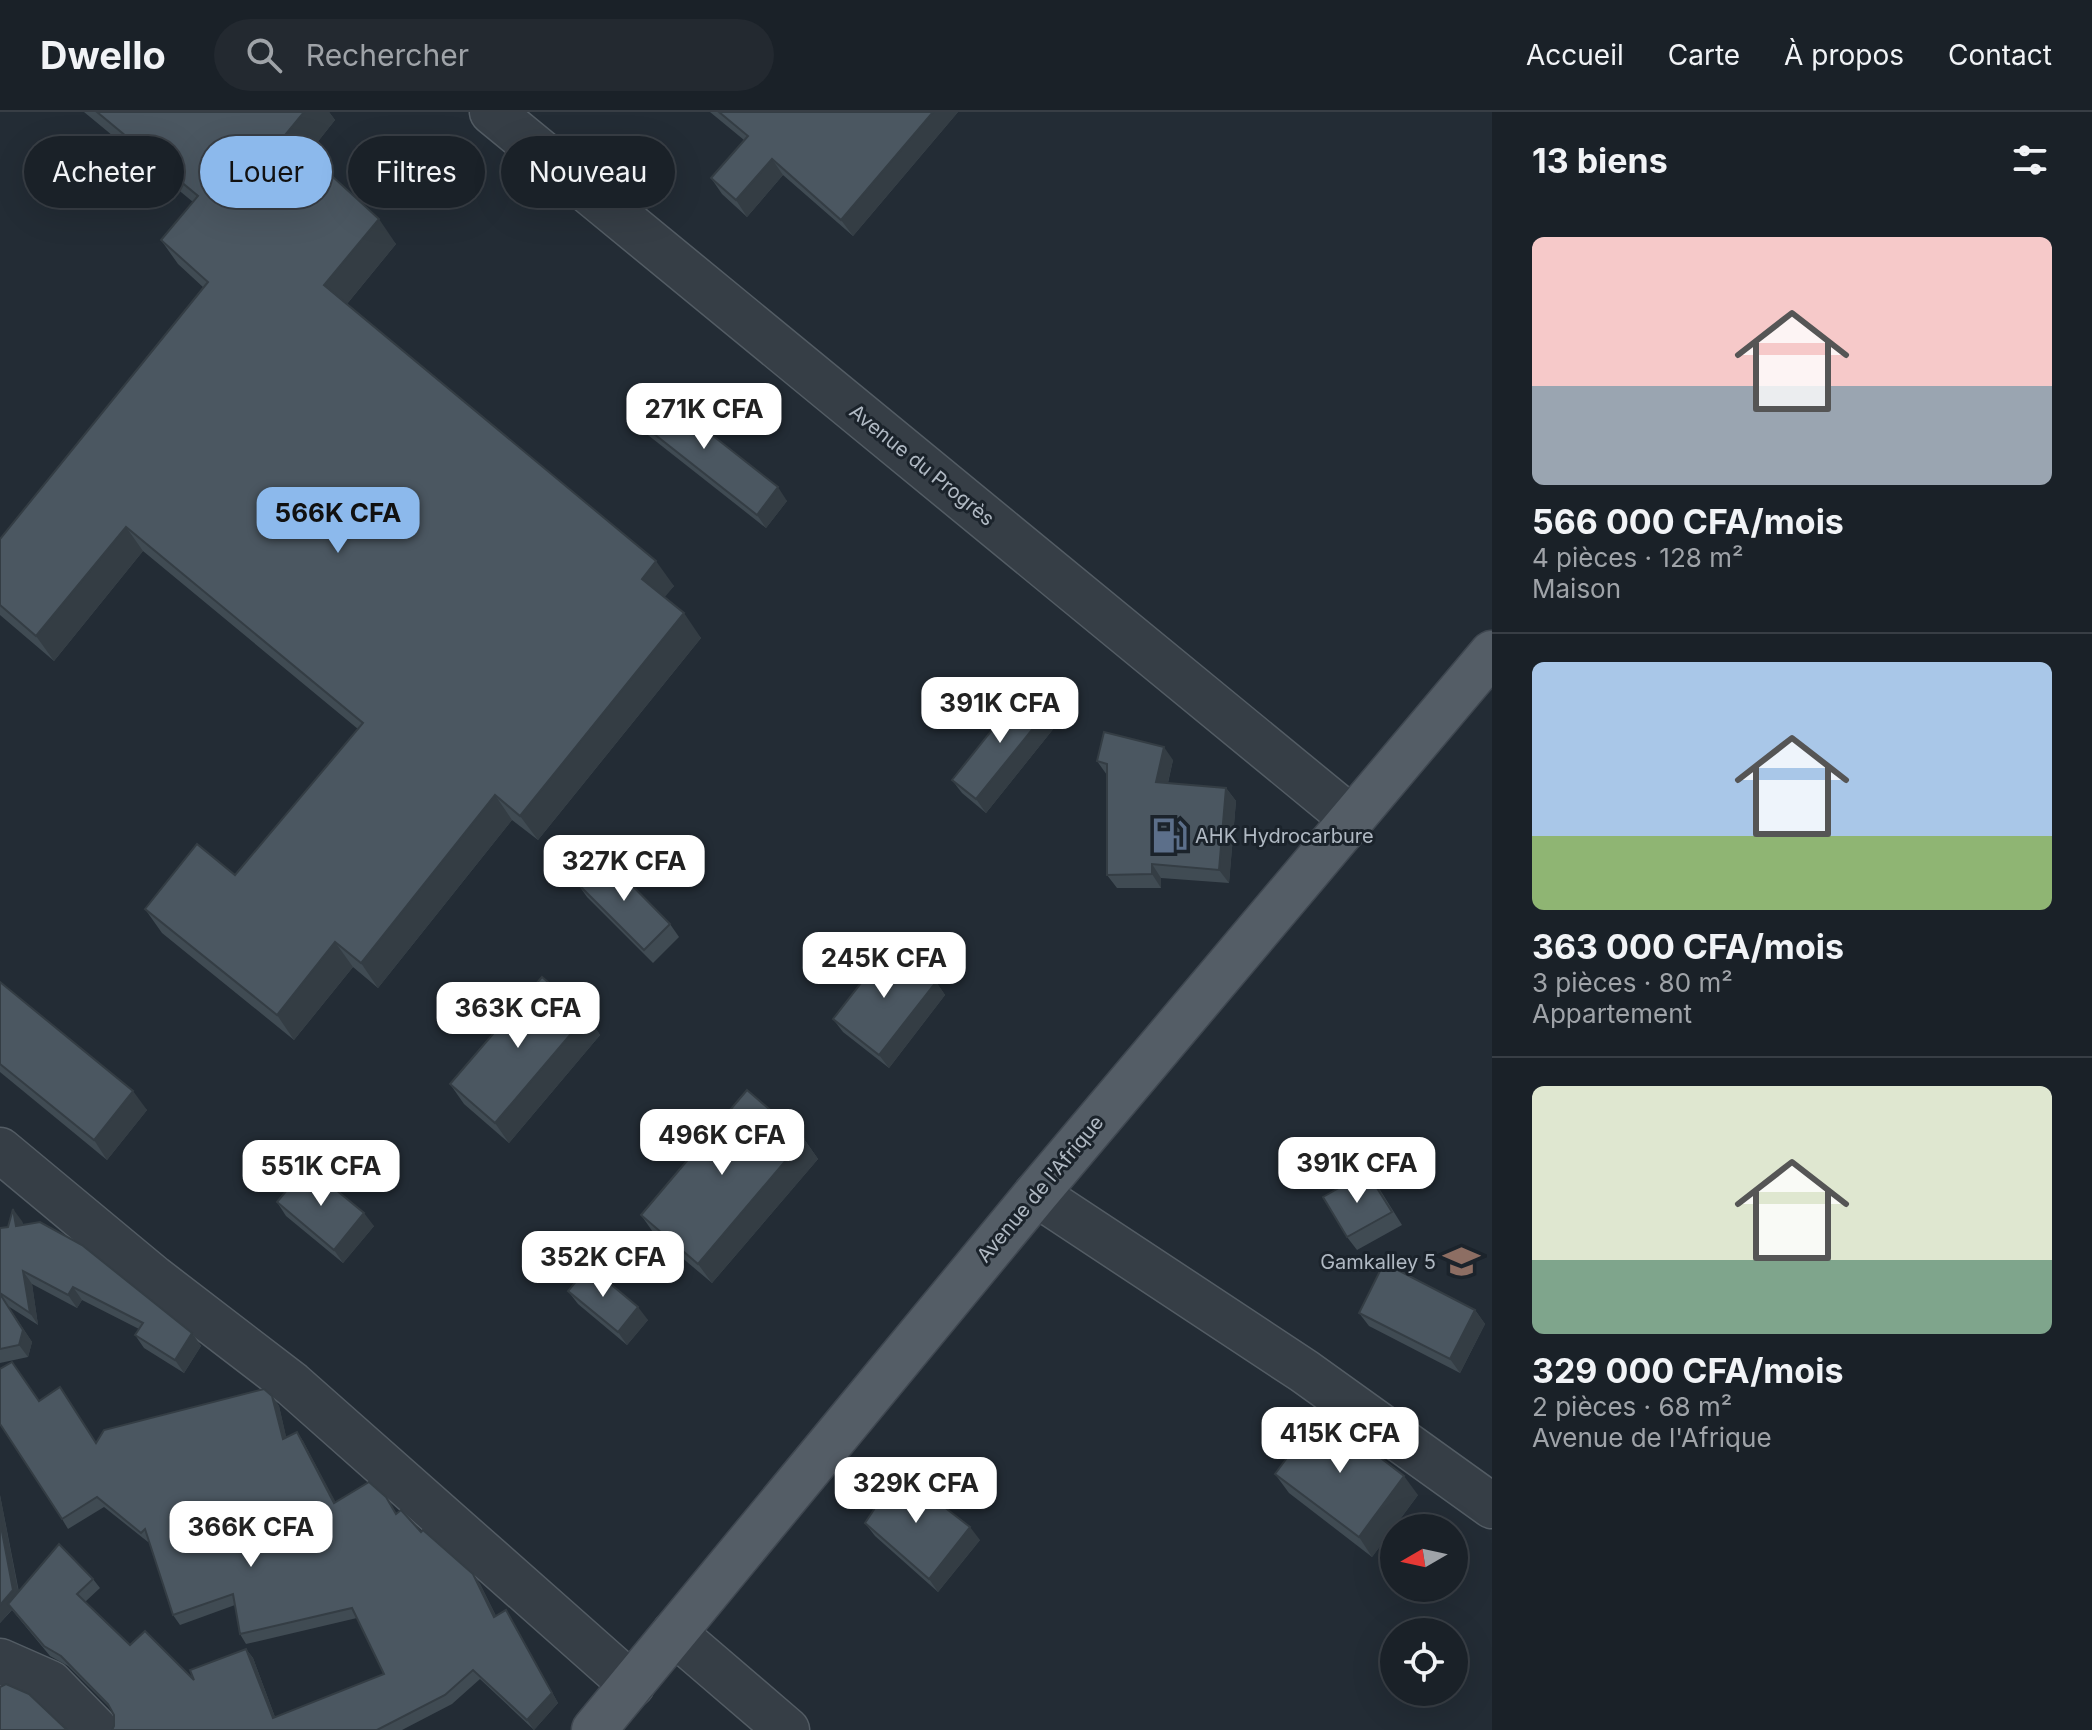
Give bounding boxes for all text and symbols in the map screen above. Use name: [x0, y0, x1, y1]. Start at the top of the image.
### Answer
search box: [214, 19, 774, 91]
text: Dwello: [40, 32, 166, 78]
icon: search: [242, 33, 286, 77]
text: Rechercher: [306, 37, 469, 73]
text: Accueil: [1526, 38, 1624, 72]
text: Carte: [1668, 38, 1740, 72]
text: À propos: [1784, 38, 1904, 72]
text: Contact: [1948, 38, 2052, 72]
chip: Acheter: [24, 136, 184, 208]
chip: Louer: [200, 136, 332, 208]
chip: Filtres: [348, 136, 485, 208]
chip: Nouveau: [501, 136, 675, 208]
icon: filters: [2008, 138, 2052, 182]
text: 13 biens: [1532, 140, 1668, 181]
icon: home: [1720, 289, 1864, 433]
pin: 271K CFA: [621, 383, 787, 451]
text: 271K CFA: [644, 393, 764, 424]
street label: Avenue du Progrès: [845, 399, 999, 531]
pin: 566K CFA: [255, 487, 421, 555]
text: 566K CFA: [275, 497, 401, 528]
text: 566 000 CFA/mois: [1532, 501, 1844, 542]
text: 4 pièces · 128 m²: [1532, 542, 1743, 573]
text: Maison: [1532, 573, 1621, 604]
pin: 391K CFA: [917, 677, 1083, 745]
text: 391K CFA: [939, 687, 1061, 718]
icon: home: [1720, 714, 1864, 858]
fuel station icon: AHK Hydrocarbure: [1150, 817, 1188, 855]
place label: AHK Hydrocarbure: [1195, 824, 1374, 848]
pin: 327K CFA: [541, 835, 707, 903]
text: 327K CFA: [562, 845, 686, 876]
text: 363 000 CFA/mois: [1532, 926, 1844, 967]
pin: 245K CFA: [801, 932, 967, 1000]
text: 245K CFA: [821, 942, 947, 973]
text: 3 pièces · 80 m²: [1532, 967, 1733, 998]
pin: 363K CFA: [435, 982, 601, 1050]
text: 363K CFA: [455, 992, 581, 1023]
text: Appartement: [1532, 998, 1692, 1029]
pin: 496K CFA: [639, 1109, 805, 1177]
street label: Avenue de l'Afrique: [972, 1111, 1108, 1267]
text: 496K CFA: [658, 1119, 786, 1150]
pin: 391K CFA: [1274, 1137, 1440, 1205]
icon: home: [1720, 1138, 1864, 1282]
pin: 551K CFA: [238, 1140, 404, 1208]
text: 391K CFA: [1296, 1147, 1418, 1178]
text: 551K CFA: [261, 1150, 381, 1181]
pin: 352K CFA: [520, 1231, 686, 1299]
text: 352K CFA: [540, 1241, 666, 1272]
school or university icon: Gamkalley 5: [1443, 1243, 1481, 1281]
place label: Gamkalley 5: [1320, 1250, 1436, 1274]
text: 329 000 CFA/mois: [1532, 1350, 1843, 1391]
text: 2 pièces · 68 m²: [1532, 1391, 1732, 1422]
pin: 415K CFA: [1257, 1407, 1423, 1475]
text: 415K CFA: [1280, 1417, 1400, 1448]
text: Avenue de l'Afrique: [1532, 1422, 1772, 1453]
pin: 329K CFA: [833, 1457, 999, 1525]
text: 329K CFA: [853, 1467, 979, 1498]
pin: 366K CFA: [168, 1501, 334, 1569]
text: 366K CFA: [188, 1511, 314, 1542]
north arrow: [1380, 1514, 1468, 1602]
map controls: [1380, 1514, 1468, 1706]
button: locate: [1380, 1618, 1468, 1706]

